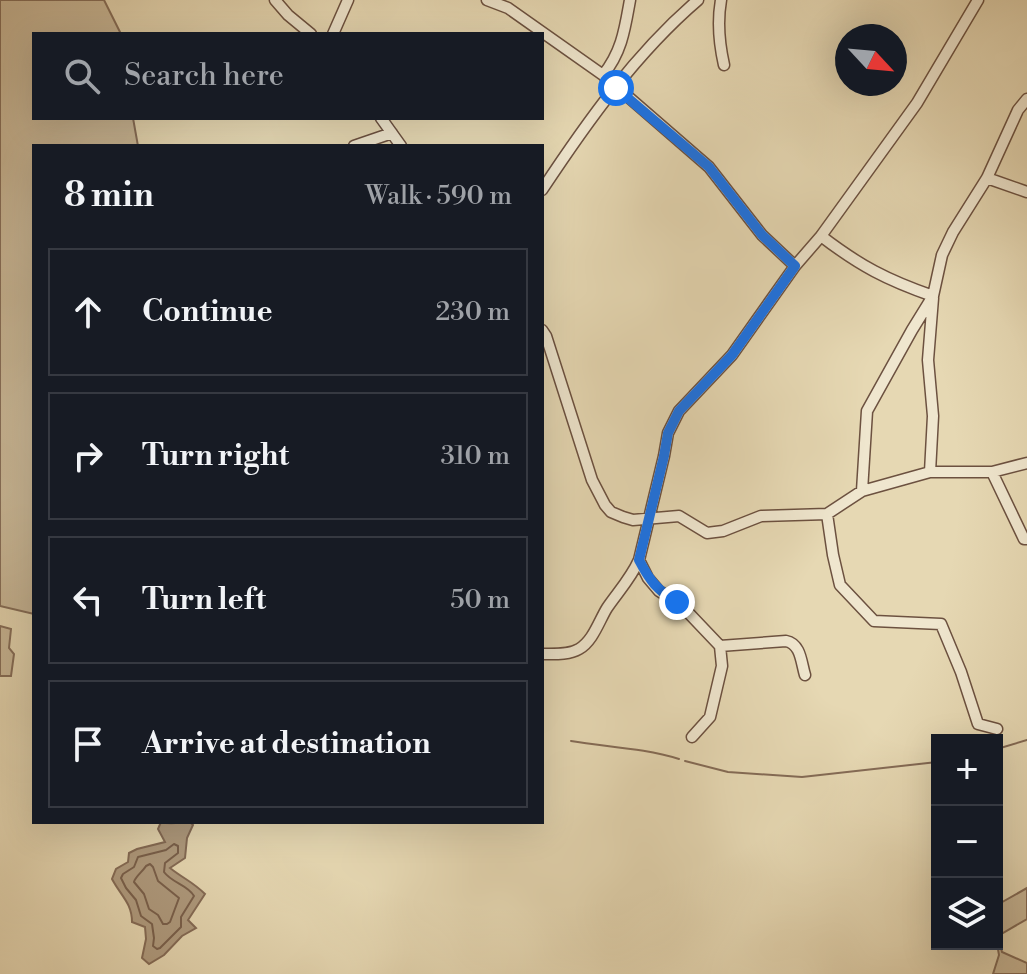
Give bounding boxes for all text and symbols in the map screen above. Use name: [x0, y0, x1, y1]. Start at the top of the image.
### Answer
north arrow: [835, 24, 907, 96]
search box: [32, 32, 544, 120]
icon: search: [60, 54, 104, 98]
text: Search here: [124, 57, 284, 95]
route start: [598, 70, 634, 106]
text: 8 min: [64, 175, 154, 217]
text: Walk · 590 m: [365, 180, 512, 212]
icon: ahead: [66, 290, 110, 334]
text: Continue: [142, 293, 273, 331]
text: 230 m: [435, 296, 510, 328]
icon: right: [66, 434, 110, 478]
text: Turn right: [142, 437, 289, 475]
text: 310 m: [441, 440, 510, 472]
icon: left: [66, 578, 110, 622]
text: Turn left: [142, 581, 266, 619]
text: 50 m: [450, 584, 510, 616]
route end: [659, 584, 695, 620]
icon: arrive: [66, 722, 110, 766]
text: Arrive at destination: [142, 725, 431, 763]
map controls: [931, 734, 1003, 950]
button: +: [931, 734, 1003, 806]
button: −: [931, 806, 1003, 878]
button: layers: [931, 878, 1003, 950]

